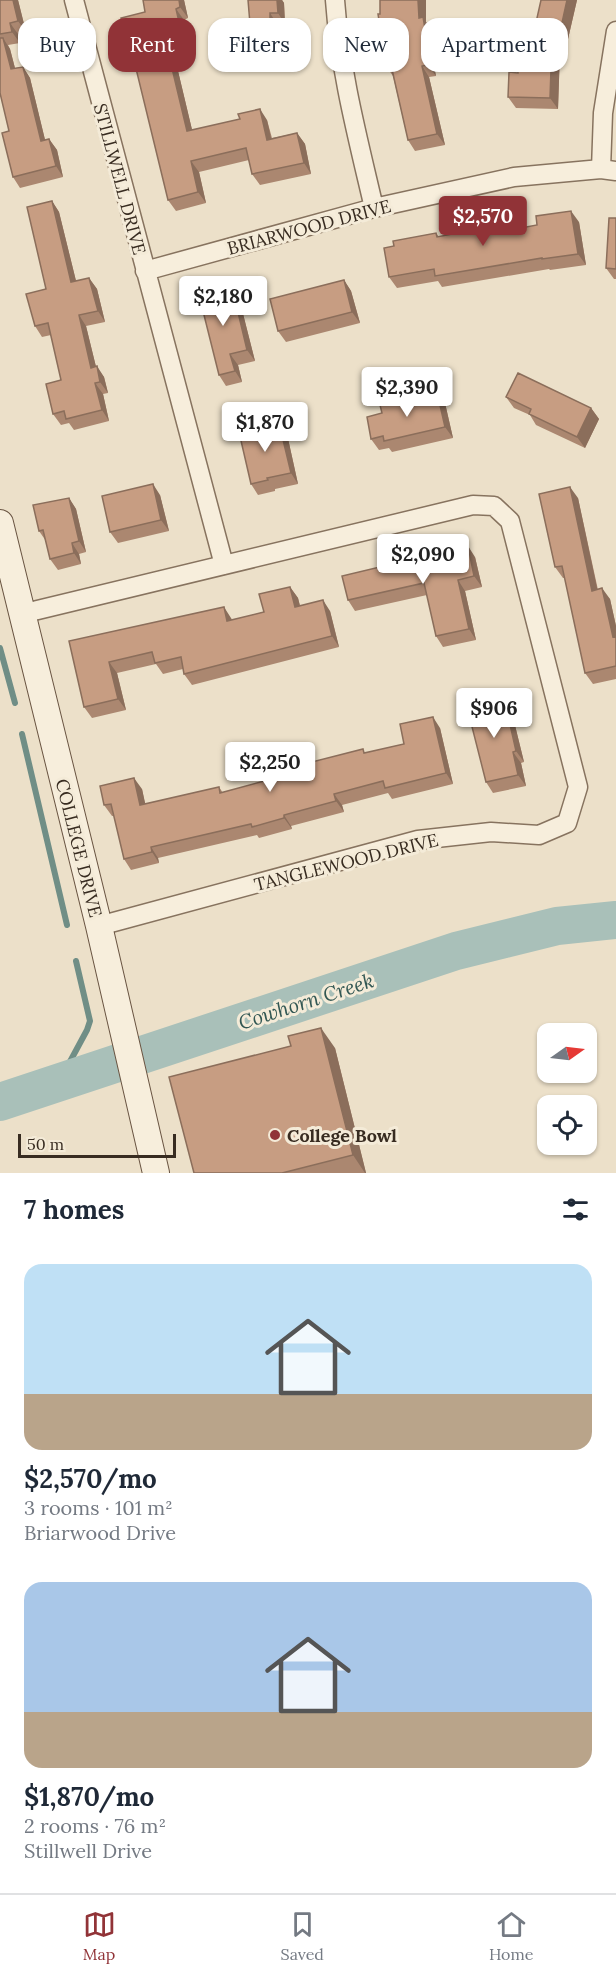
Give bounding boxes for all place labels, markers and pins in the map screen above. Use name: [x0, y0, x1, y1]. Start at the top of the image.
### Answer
pin: $2,570: [434, 196, 532, 247]
pin: $2,180: [174, 276, 272, 327]
pin: $2,390: [358, 367, 456, 418]
pin: $1,870: [216, 402, 314, 453]
pin: $2,090: [374, 534, 472, 585]
pin: $906: [458, 688, 530, 739]
pin: $2,250: [221, 742, 319, 793]
place label: College Bowl: [287, 1124, 397, 1147]
marker: College Bowl: [268, 1128, 282, 1142]

